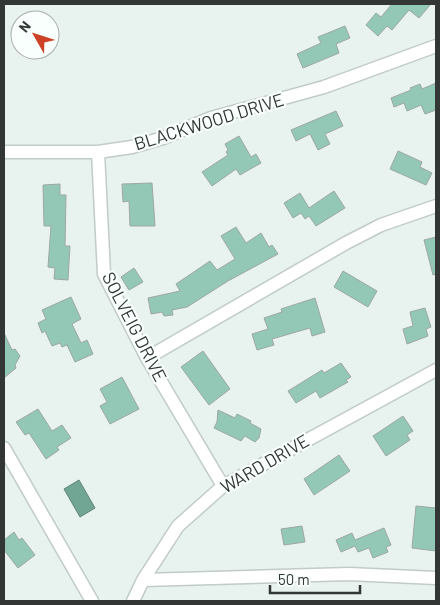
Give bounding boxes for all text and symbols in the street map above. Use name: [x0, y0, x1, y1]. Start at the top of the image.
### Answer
north arrow: [10, 10, 60, 60]
text: N: [15, 18, 34, 35]
street label: BLACKWOOD DRIVE: [131, 88, 286, 154]
street label: SOLVEIG DRIVE: [98, 268, 172, 385]
street label: WARD DRIVE: [216, 429, 313, 497]
scale bar: [270, 562, 360, 594]
text: 50 m: [278, 570, 310, 588]

